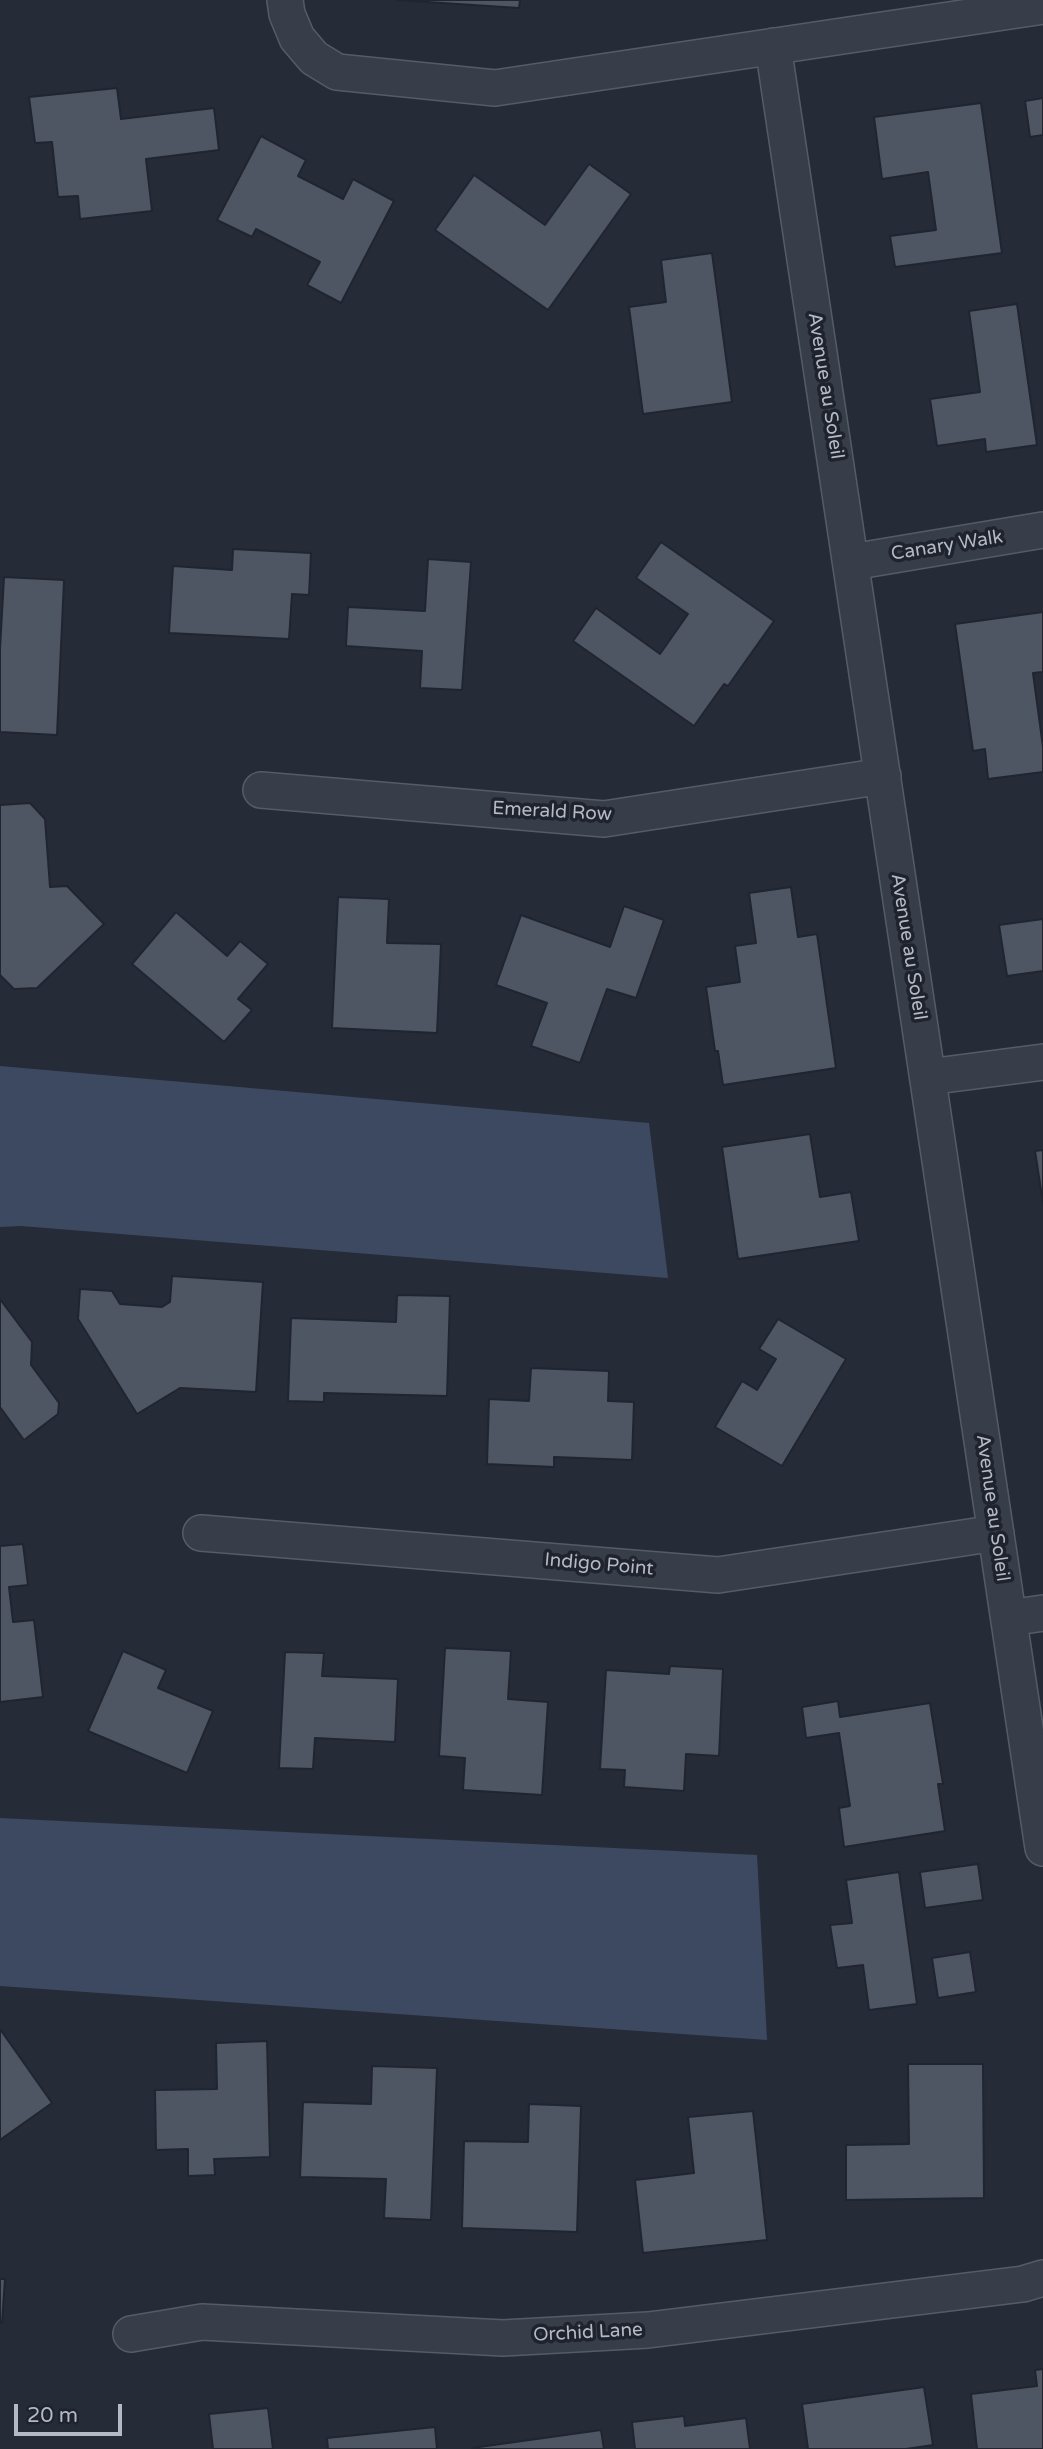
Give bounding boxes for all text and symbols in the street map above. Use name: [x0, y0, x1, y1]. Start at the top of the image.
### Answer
street label: Avenue au Soleil: [802, 311, 848, 461]
street label: Canary Walk: [890, 526, 1004, 566]
street label: Emerald Row: [492, 797, 612, 827]
street label: Avenue au Soleil: [885, 872, 931, 1022]
street label: Avenue au Soleil: [970, 1433, 1014, 1583]
street label: Indigo Point: [544, 1549, 654, 1581]
street label: Orchid Lane: [533, 2319, 643, 2347]
scale bar: [18, 2390, 126, 2434]
text: 20 m: [27, 2403, 78, 2428]

